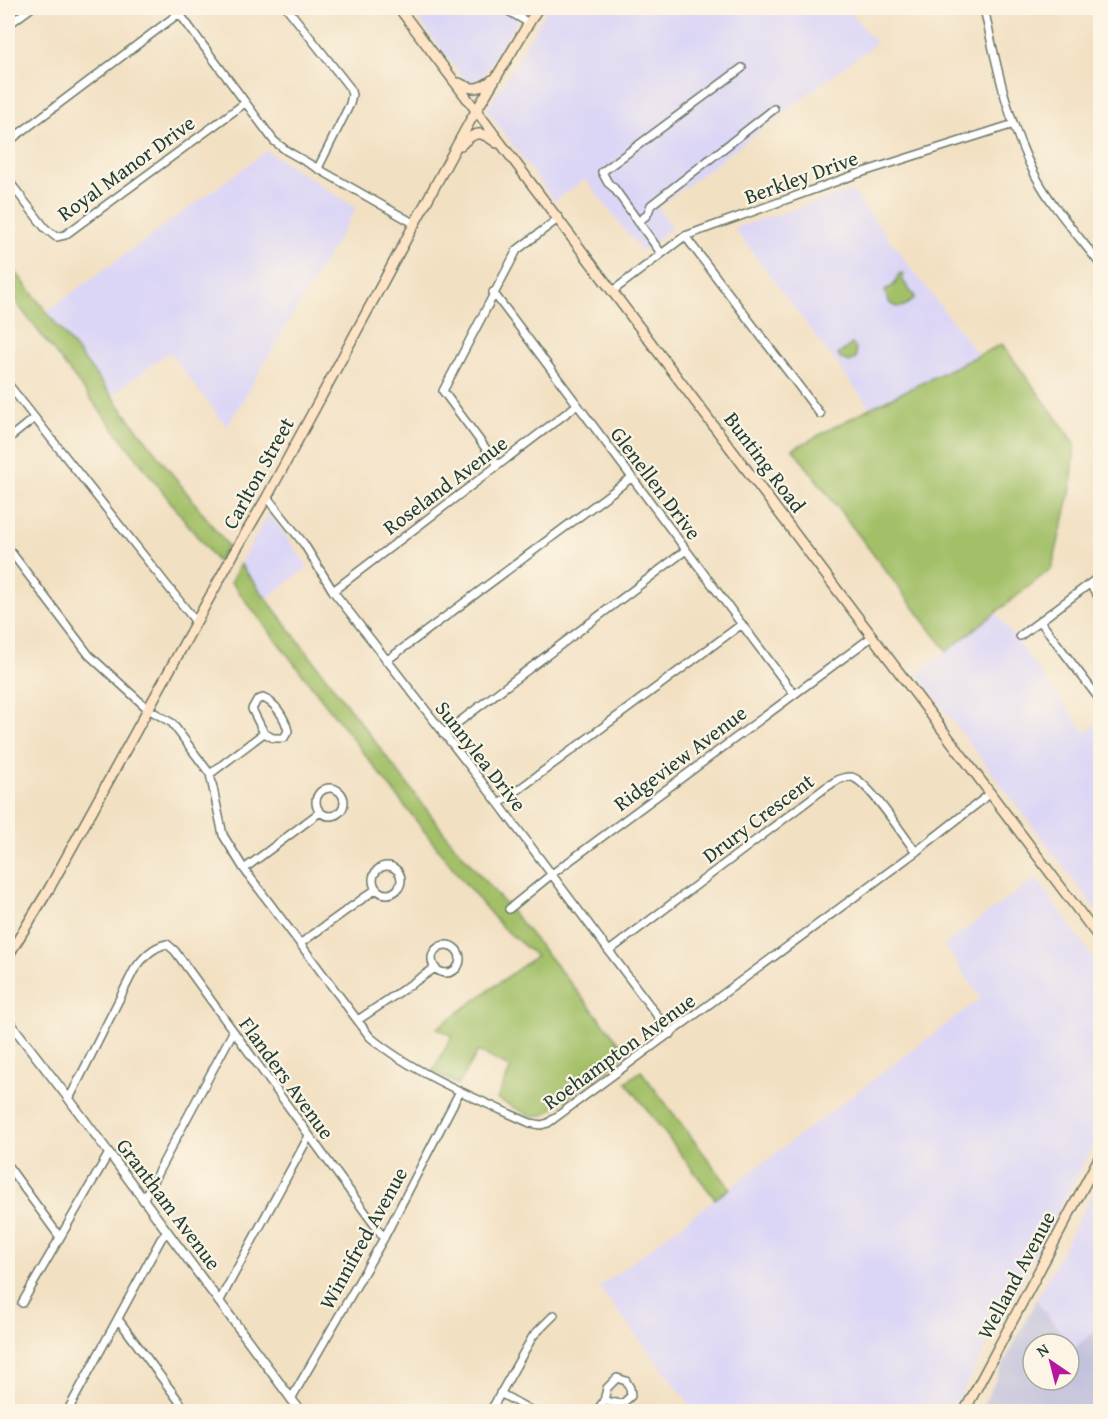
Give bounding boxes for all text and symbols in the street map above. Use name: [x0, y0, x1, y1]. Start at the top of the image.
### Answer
street label: Royal Manor Drive: [51, 107, 201, 229]
street label: Berkley Drive: [740, 142, 862, 212]
street label: Bunting Road: [717, 405, 814, 520]
street label: Carlton Street: [214, 411, 302, 535]
street label: Glenellen Drive: [603, 420, 709, 546]
street label: Roseland Avenue: [376, 428, 514, 542]
street label: Sunnylea Drive: [428, 694, 534, 818]
street label: Ridgeview Avenue: [607, 697, 753, 818]
street label: Drury Crescent: [696, 765, 821, 870]
street label: Roehampton Avenue: [536, 985, 702, 1117]
street label: Flanders Avenue: [232, 1010, 342, 1146]
street label: Grantham Avenue: [109, 1132, 229, 1277]
street label: Winnifred Avenue: [311, 1161, 415, 1315]
street label: Welland Avenue: [969, 1205, 1063, 1344]
north arrow: [1021, 1332, 1081, 1392]
text: N: [1031, 1337, 1054, 1363]

